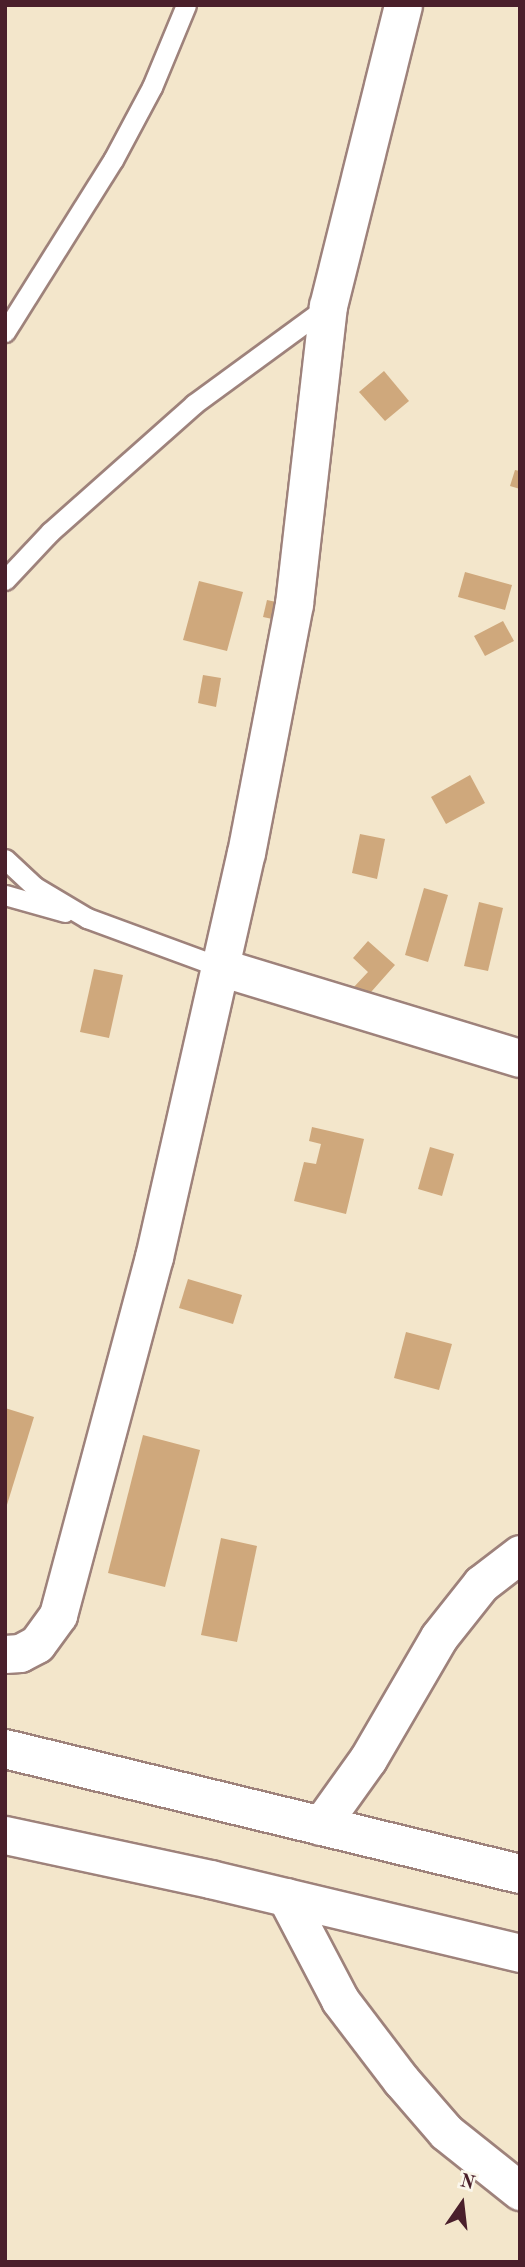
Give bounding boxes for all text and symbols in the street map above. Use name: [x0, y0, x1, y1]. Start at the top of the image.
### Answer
north arrow: [427, 2169, 497, 2239]
text: N: [458, 2172, 477, 2194]

